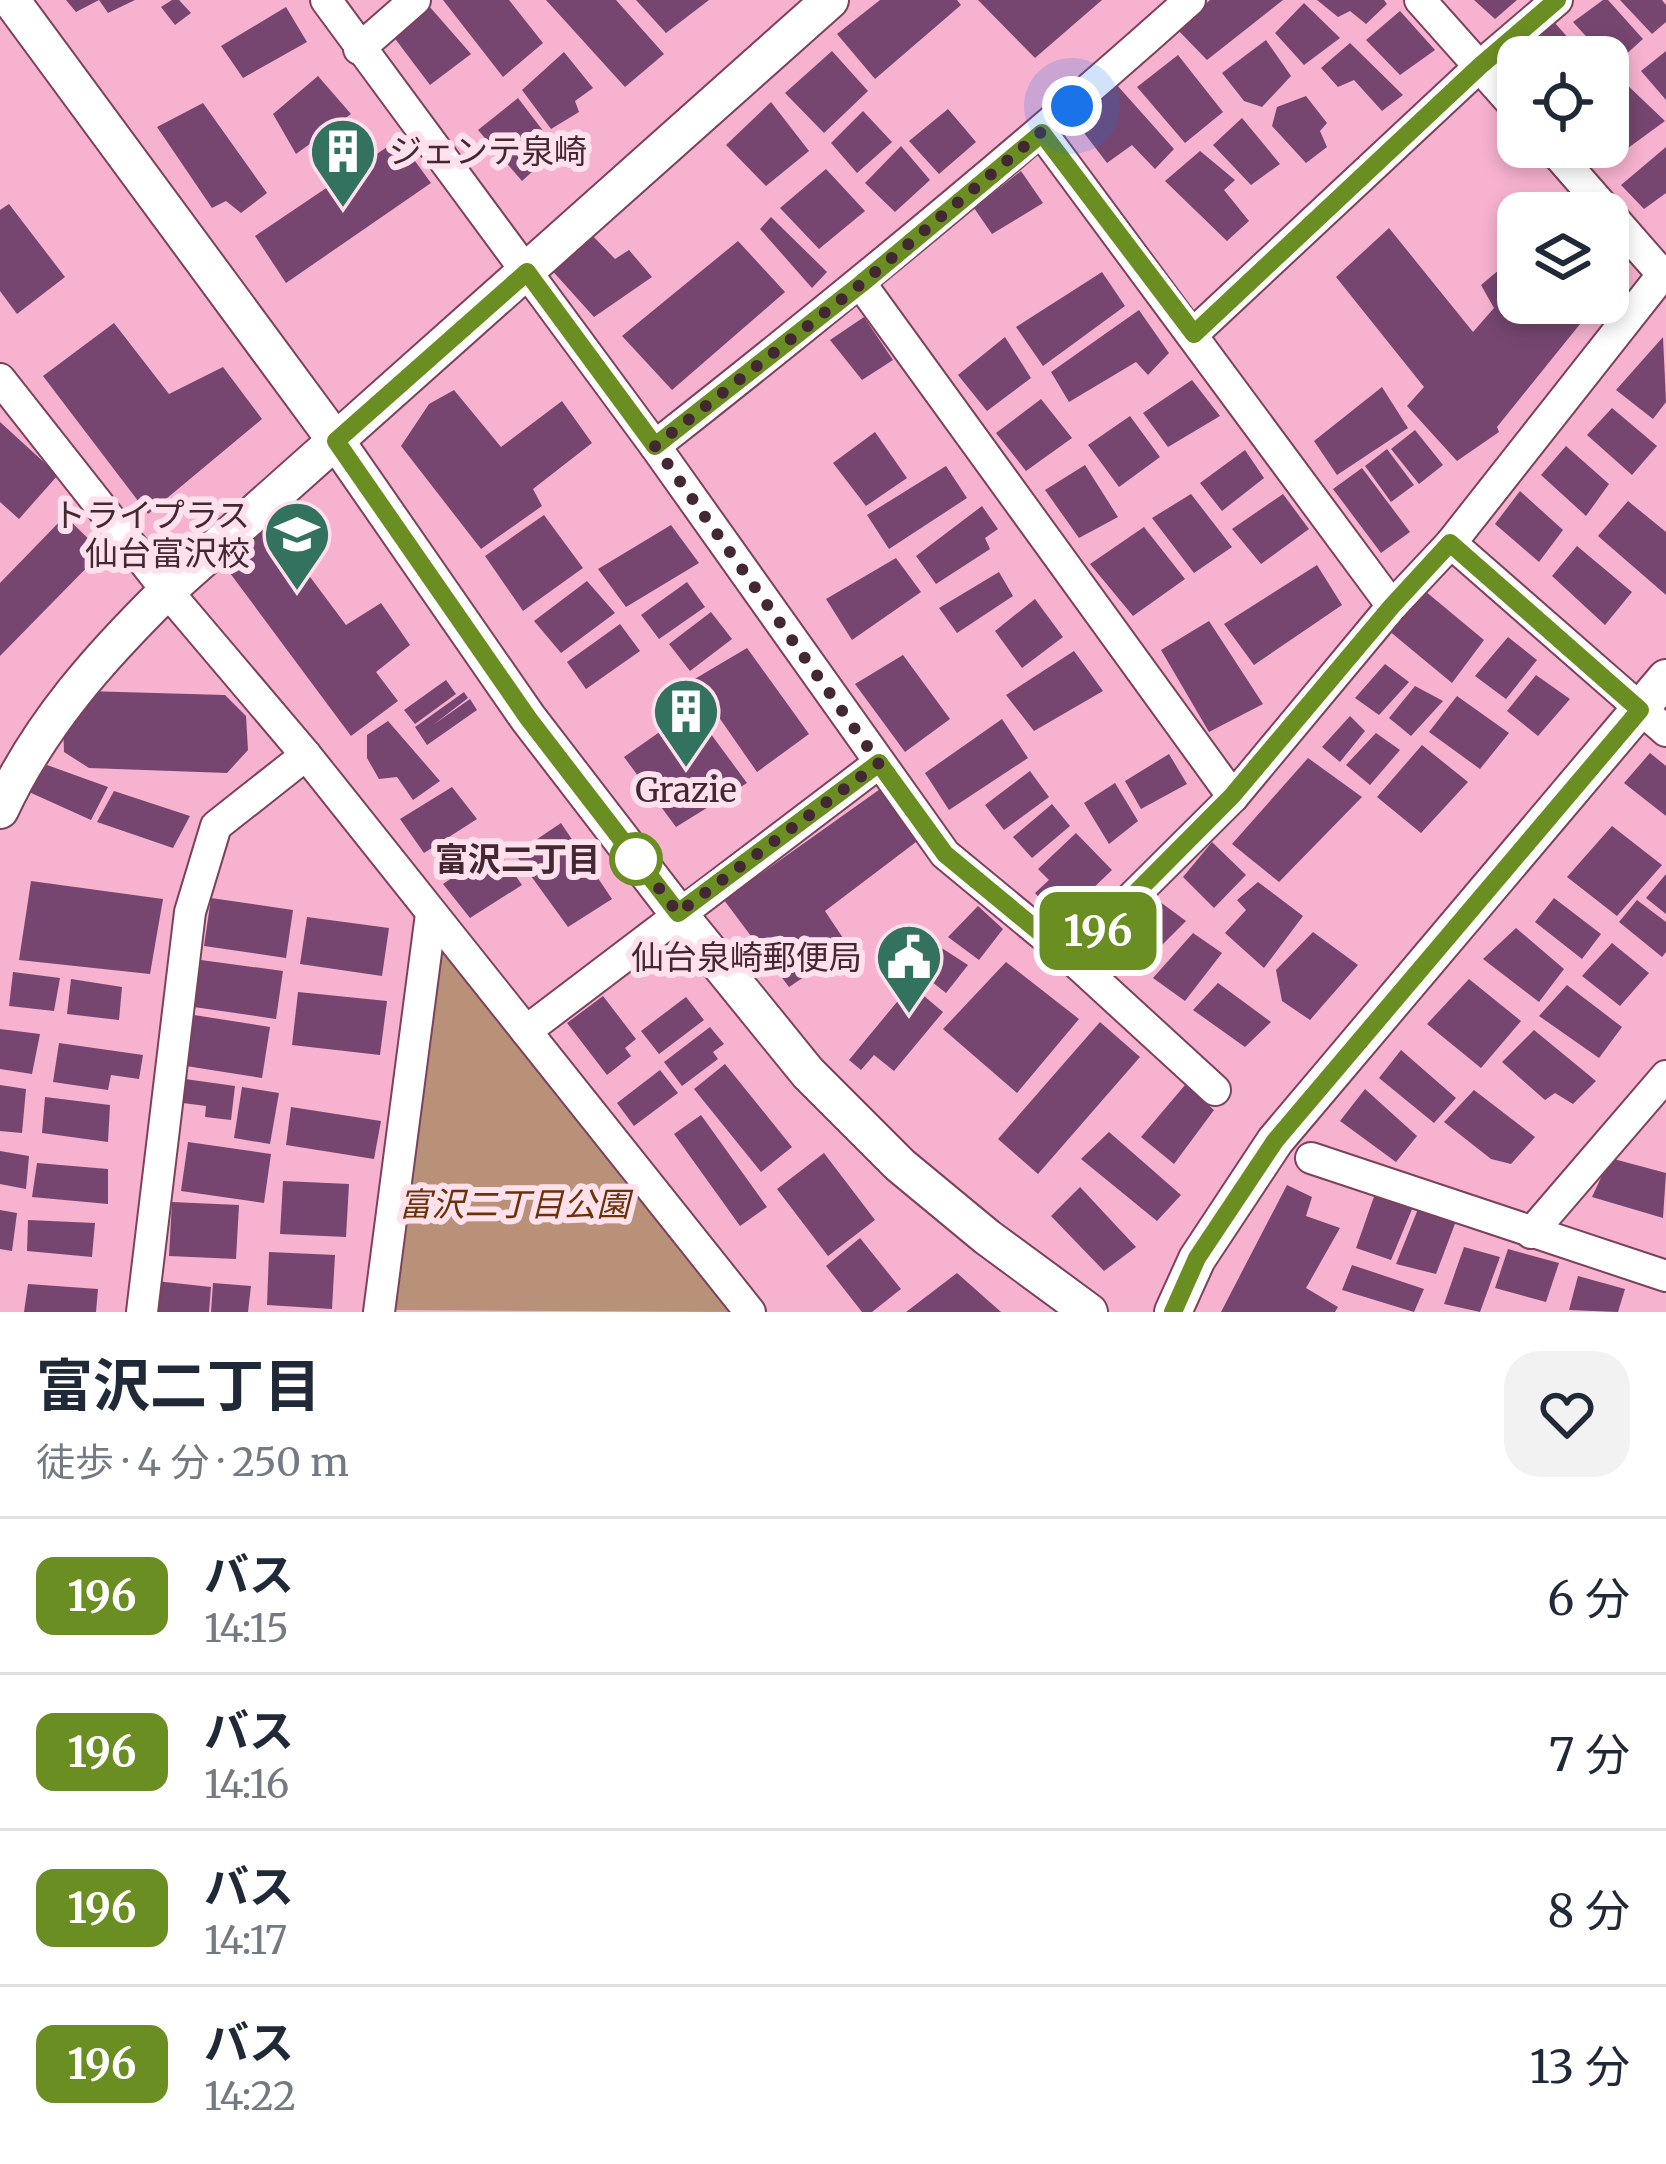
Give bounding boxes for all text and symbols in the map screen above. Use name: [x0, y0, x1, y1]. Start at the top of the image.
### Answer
map controls: [1497, 36, 1629, 324]
button: locate: [1497, 36, 1629, 168]
your location: [1042, 76, 1102, 136]
building icon: ジェンテ泉崎: [308, 116, 378, 210]
place label: ジェンテ泉崎: [389, 131, 587, 172]
button: layers: [1497, 192, 1629, 324]
place label: トライプラス 仙台富沢校: [53, 495, 250, 574]
school or university icon: トライプラス 仙台富沢校: [262, 499, 332, 593]
building icon: Grazie: [651, 676, 721, 770]
place label: Grazie: [635, 770, 737, 811]
marker: 富沢二丁目: [611, 834, 661, 884]
place label: 富沢二丁目: [435, 839, 600, 880]
line badge: 196: [1029, 892, 1167, 970]
text: 196: [1063, 905, 1133, 957]
public building icon: 仙台泉崎郵便局: [874, 922, 944, 1016]
place label: 仙台泉崎郵便局: [631, 937, 862, 978]
park label: 富沢二丁目公園: [399, 1184, 634, 1225]
text: 富沢二丁目: [36, 1350, 321, 1422]
button: heart: [1504, 1351, 1630, 1477]
text: 徒歩 · 4 分 · 250 m: [36, 1438, 349, 1487]
text: バス: [204, 1547, 294, 1603]
text: 196: [67, 1570, 137, 1622]
text: 6 分: [1547, 1571, 1630, 1627]
text: 14:15: [204, 1604, 289, 1653]
text: バス: [204, 1703, 294, 1759]
text: 196: [67, 1726, 137, 1778]
text: 7 分: [1549, 1727, 1630, 1783]
text: 14:16: [204, 1760, 289, 1809]
text: バス: [204, 1859, 294, 1915]
text: 196: [67, 1882, 137, 1934]
text: 8 分: [1548, 1883, 1630, 1939]
text: 14:17: [204, 1916, 287, 1965]
text: バス: [204, 2015, 294, 2071]
text: 196: [67, 2038, 137, 2090]
text: 13 分: [1530, 2039, 1630, 2095]
text: 14:22: [204, 2072, 296, 2121]

